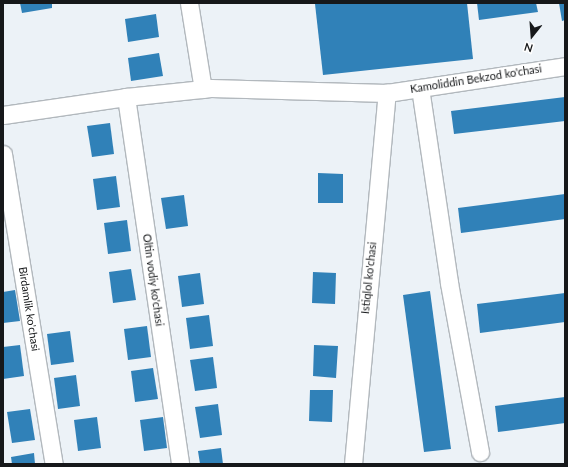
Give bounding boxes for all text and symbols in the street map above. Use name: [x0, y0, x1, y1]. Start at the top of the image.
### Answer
north arrow: [512, 16, 552, 56]
text: N: [522, 40, 534, 55]
street label: Kamoliddin Bekzod ko'chasi: [409, 62, 543, 96]
street label: Oltin vodiy ko'chasi: [140, 233, 166, 327]
street label: Istiqlol ko'chasi: [359, 241, 379, 315]
street label: Birdamlik ko'chasi: [16, 266, 42, 352]

